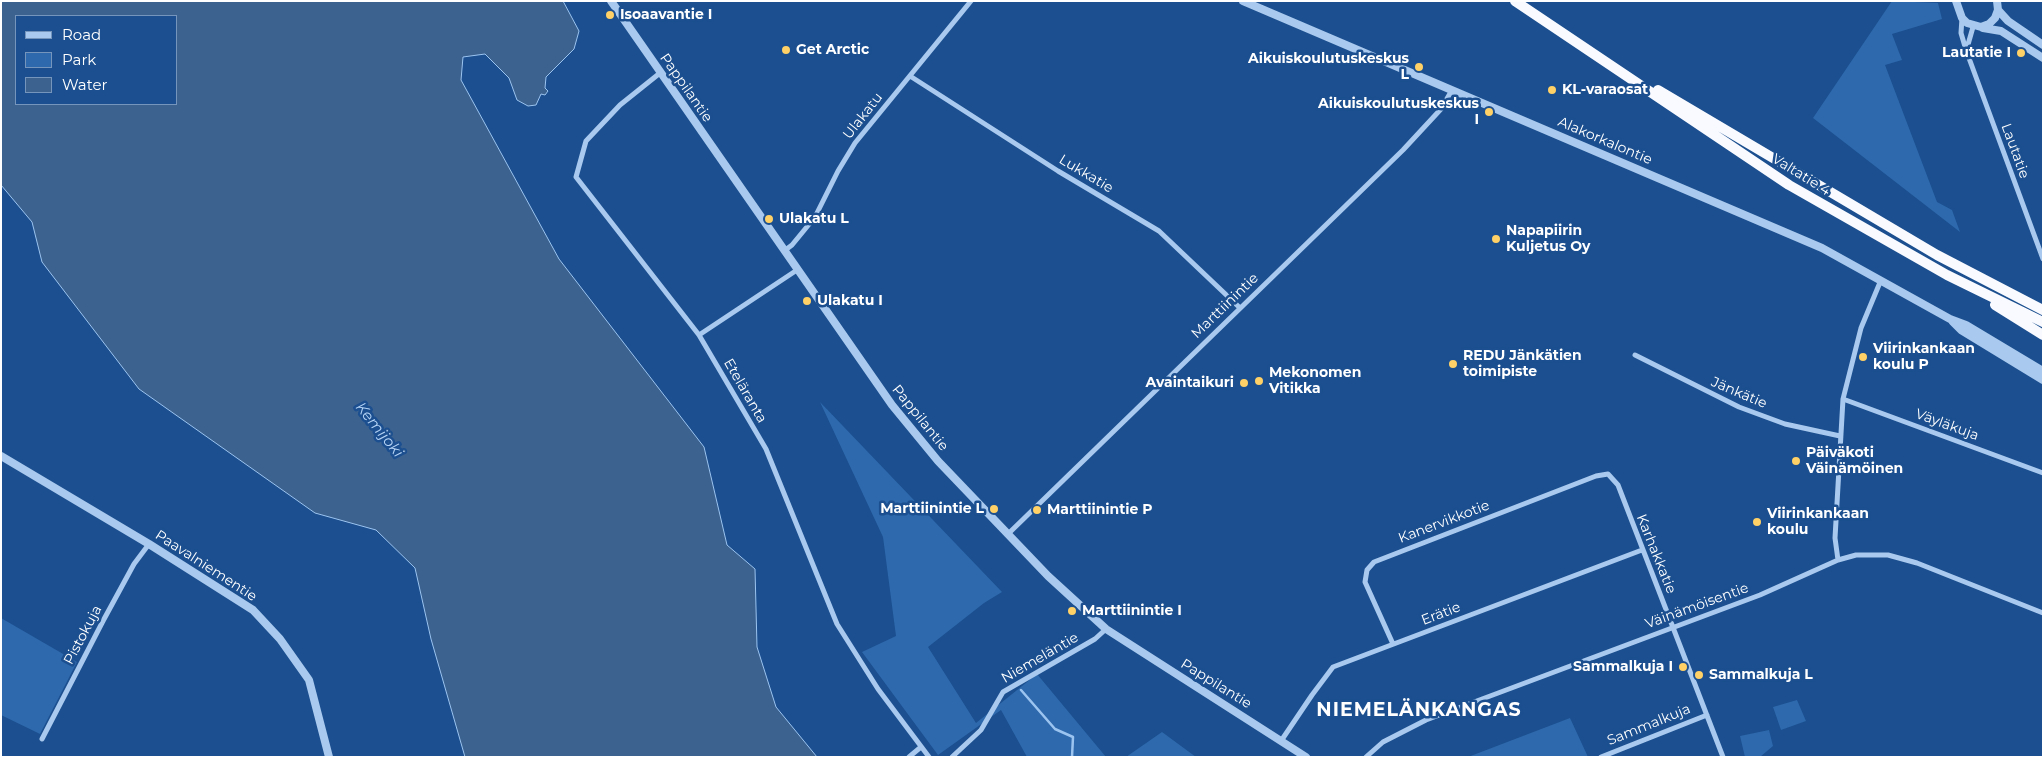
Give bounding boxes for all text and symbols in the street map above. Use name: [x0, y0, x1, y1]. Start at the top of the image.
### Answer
place label: Isoaavantie I: [620, 7, 712, 23]
marker: Isoaavantie I: [604, 9, 616, 21]
legend: [15, 15, 178, 105]
text: Road: [62, 25, 101, 44]
place label: Get Arctic: [796, 42, 869, 58]
marker: Get Arctic: [780, 44, 792, 56]
place label: Lautatie I: [1942, 45, 2011, 61]
marker: Lautatie I: [2015, 47, 2027, 59]
text: Park: [62, 50, 96, 69]
street label: Pappilantie: [656, 50, 716, 126]
place label: Aikuiskoulutuskeskus L: [1248, 51, 1409, 84]
marker: Aikuiskoulutuskeskus L: [1413, 61, 1425, 73]
text: Water: [62, 75, 108, 94]
place label: KL-varaosat: [1562, 82, 1648, 98]
marker: KL-varaosat: [1546, 84, 1558, 96]
street label: Ulakatu: [840, 89, 886, 143]
place label: Aikuiskoulutuskeskus I: [1318, 96, 1479, 128]
marker: Aikuiskoulutuskeskus I: [1483, 106, 1495, 118]
street label: Alakorkalontie: [1555, 114, 1655, 168]
street label: Lautatie: [1997, 121, 2033, 181]
street label: Lukkatie: [1056, 151, 1116, 197]
street label: Valtatie 4: [1769, 151, 1833, 199]
place label: Ulakatu L: [779, 211, 849, 227]
marker: Ulakatu L: [763, 213, 775, 225]
place label: Napapiirin Kuljetus Oy: [1506, 223, 1590, 256]
marker: Napapiirin Kuljetus Oy: [1490, 233, 1502, 245]
street label: Marttiinintie: [1188, 270, 1262, 342]
place label: Ulakatu I: [817, 293, 883, 309]
marker: Ulakatu I: [801, 295, 813, 307]
place label: Viirinkankaan koulu P: [1873, 341, 1975, 374]
place label: REDU Jänkätien toimipiste: [1463, 348, 1582, 381]
marker: Viirinkankaan koulu P: [1857, 351, 1869, 363]
street label: Eteläranta: [720, 356, 770, 426]
marker: REDU Jänkätien toimipiste: [1447, 358, 1459, 370]
place label: Mekonomen Vitikka: [1269, 365, 1361, 398]
street label: Jänkätie: [1709, 374, 1769, 412]
place label: Avaintaikuri: [1146, 375, 1234, 391]
marker: Mekonomen Vitikka: [1253, 375, 1265, 387]
marker: Avaintaikuri: [1238, 377, 1250, 389]
street label: Pappilantie: [888, 382, 952, 454]
water label: Kemijoki: [351, 399, 407, 461]
street label: Väyläkuja: [1913, 406, 1981, 444]
place label: Päiväkoti Väinämöinen: [1806, 445, 1903, 478]
marker: Päiväkoti Väinämöinen: [1790, 455, 1802, 467]
street label: Kanervikkotie: [1396, 497, 1492, 547]
place label: Marttiinintie L: [880, 501, 984, 517]
place label: Marttiinintie P: [1047, 502, 1153, 518]
marker: Marttiinintie L: [988, 503, 1000, 515]
marker: Marttiinintie P: [1031, 504, 1043, 516]
place label: Viirinkankaan koulu: [1767, 506, 1869, 538]
street label: Karhakkatie: [1632, 512, 1680, 596]
marker: Viirinkankaan koulu: [1751, 516, 1763, 528]
street label: Paavalniementie: [152, 527, 260, 605]
street label: Väinämöisentie: [1643, 579, 1751, 633]
street label: Erätie: [1419, 599, 1463, 629]
street label: Pistokuja: [60, 603, 106, 667]
place label: Marttiinintie I: [1082, 603, 1182, 619]
marker: Marttiinintie I: [1066, 605, 1078, 617]
street label: Niemeläntie: [998, 629, 1082, 687]
street label: Pappilantie: [1178, 656, 1254, 712]
place label: Sammalkuja I: [1573, 659, 1673, 675]
marker: Sammalkuja I: [1677, 661, 1689, 673]
place label: Sammalkuja L: [1709, 667, 1813, 683]
marker: Sammalkuja L: [1693, 669, 1705, 681]
district label: NIEMELÄNKANGAS: [1315, 699, 1523, 721]
street label: Sammalkuja: [1605, 701, 1693, 749]

